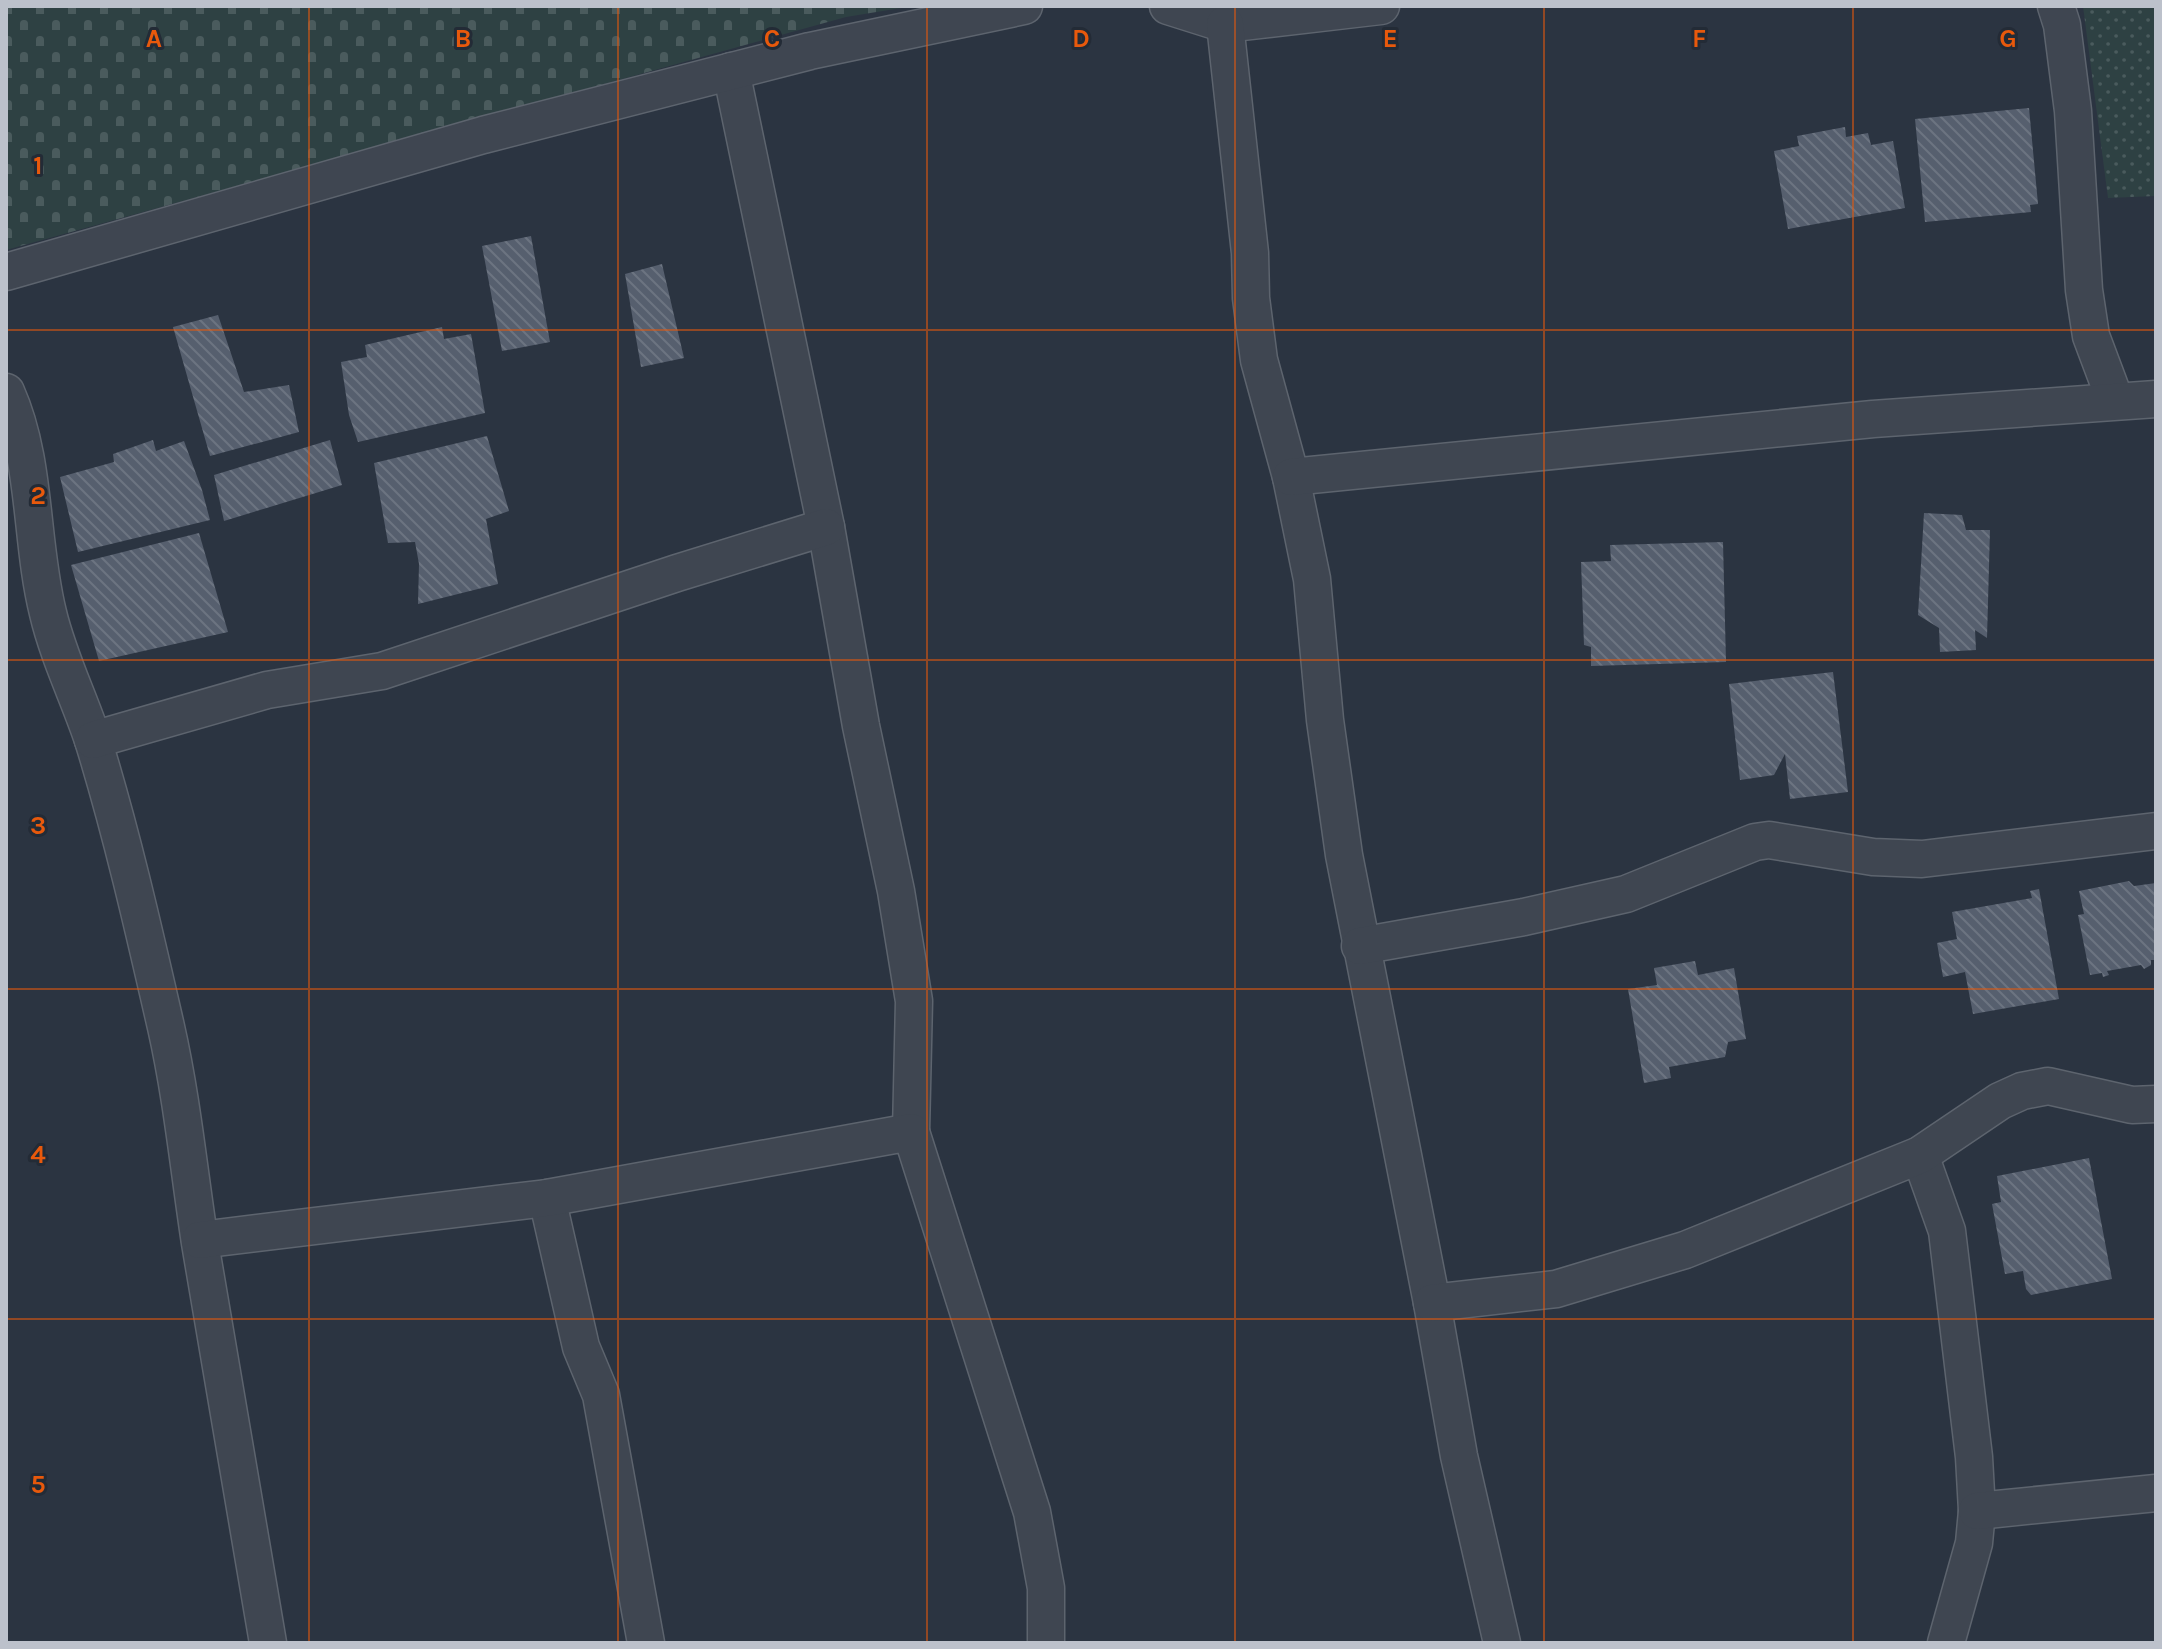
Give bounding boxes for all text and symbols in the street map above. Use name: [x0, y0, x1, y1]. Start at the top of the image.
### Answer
text: A: [146, 23, 162, 54]
text: B: [455, 23, 471, 54]
text: C: [764, 23, 780, 54]
text: D: [1072, 23, 1090, 54]
text: E: [1382, 23, 1398, 54]
text: F: [1692, 23, 1706, 54]
text: G: [1999, 23, 2017, 54]
text: 1: [33, 150, 43, 181]
text: 2: [30, 480, 46, 511]
text: 3: [30, 810, 46, 841]
text: 4: [30, 1139, 46, 1170]
text: 5: [30, 1469, 46, 1500]

